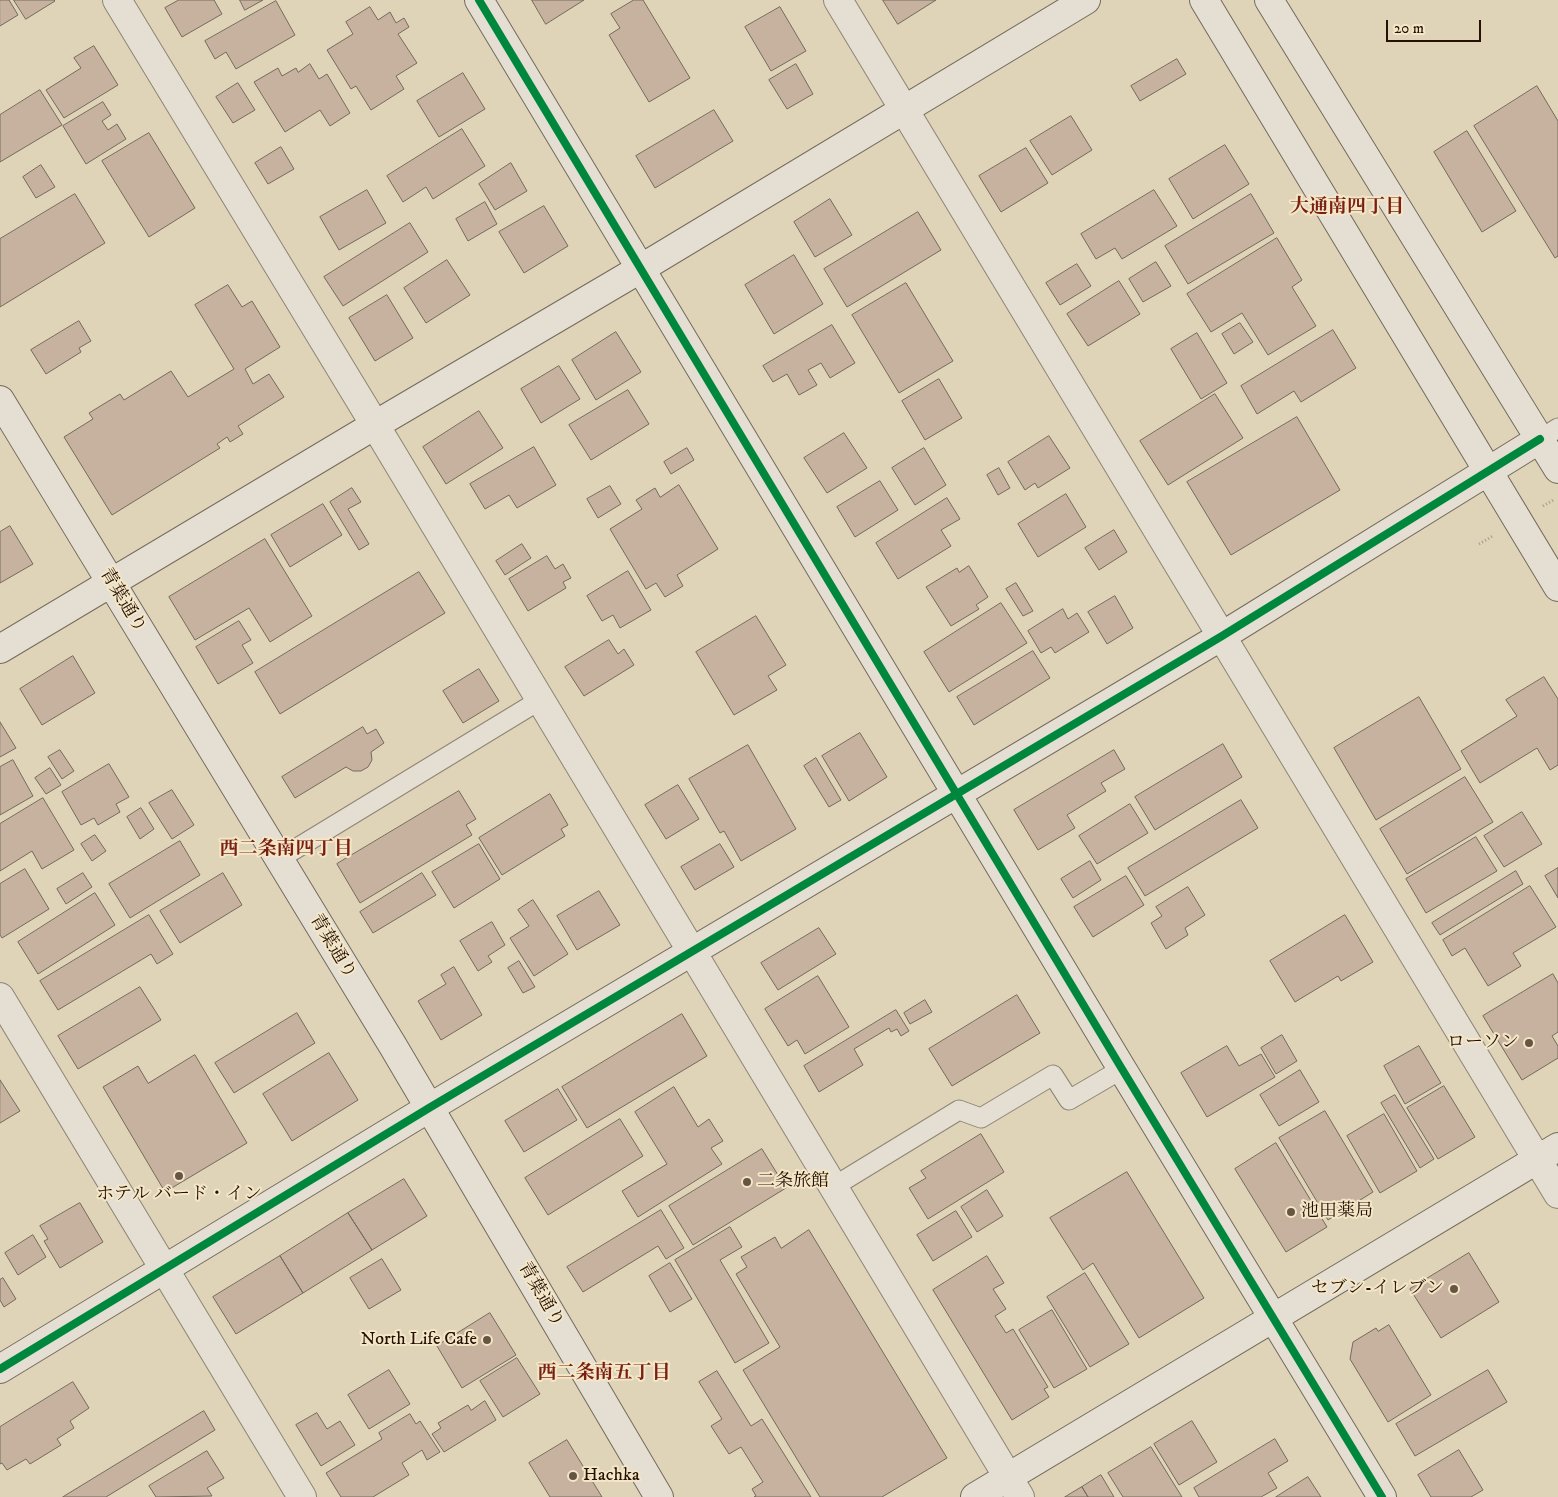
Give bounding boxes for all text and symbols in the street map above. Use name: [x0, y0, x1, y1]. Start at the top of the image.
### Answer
scale bar: [1388, 10, 1483, 42]
text: 20 m: [1394, 19, 1424, 38]
district label: 大通南四丁目: [1290, 197, 1404, 219]
street label: 青葉通り: [94, 565, 150, 637]
district label: 西二条南四丁目: [220, 839, 352, 861]
street label: 青葉通り: [304, 911, 360, 983]
place label: ローソン: [1447, 1032, 1519, 1054]
marker: ローソン: [1523, 1037, 1535, 1049]
marker: ホテル バード・イン: [173, 1170, 185, 1182]
place label: 二条旅館: [757, 1171, 829, 1193]
marker: 二条旅館: [741, 1176, 753, 1188]
place label: ホテル バード・イン: [96, 1184, 262, 1206]
place label: 池田薬局: [1301, 1201, 1373, 1223]
marker: 池田薬局: [1285, 1206, 1297, 1218]
street label: 青葉通り: [513, 1258, 567, 1332]
place label: セブン-イレブン: [1311, 1278, 1444, 1300]
marker: セブン-イレブン: [1448, 1283, 1460, 1295]
place label: North Life Cafe: [361, 1329, 477, 1351]
marker: North Life Cafe: [481, 1334, 493, 1346]
district label: 西二条南五丁目: [538, 1363, 670, 1385]
place label: Hachka: [583, 1465, 640, 1487]
marker: Hachka: [567, 1470, 579, 1482]

